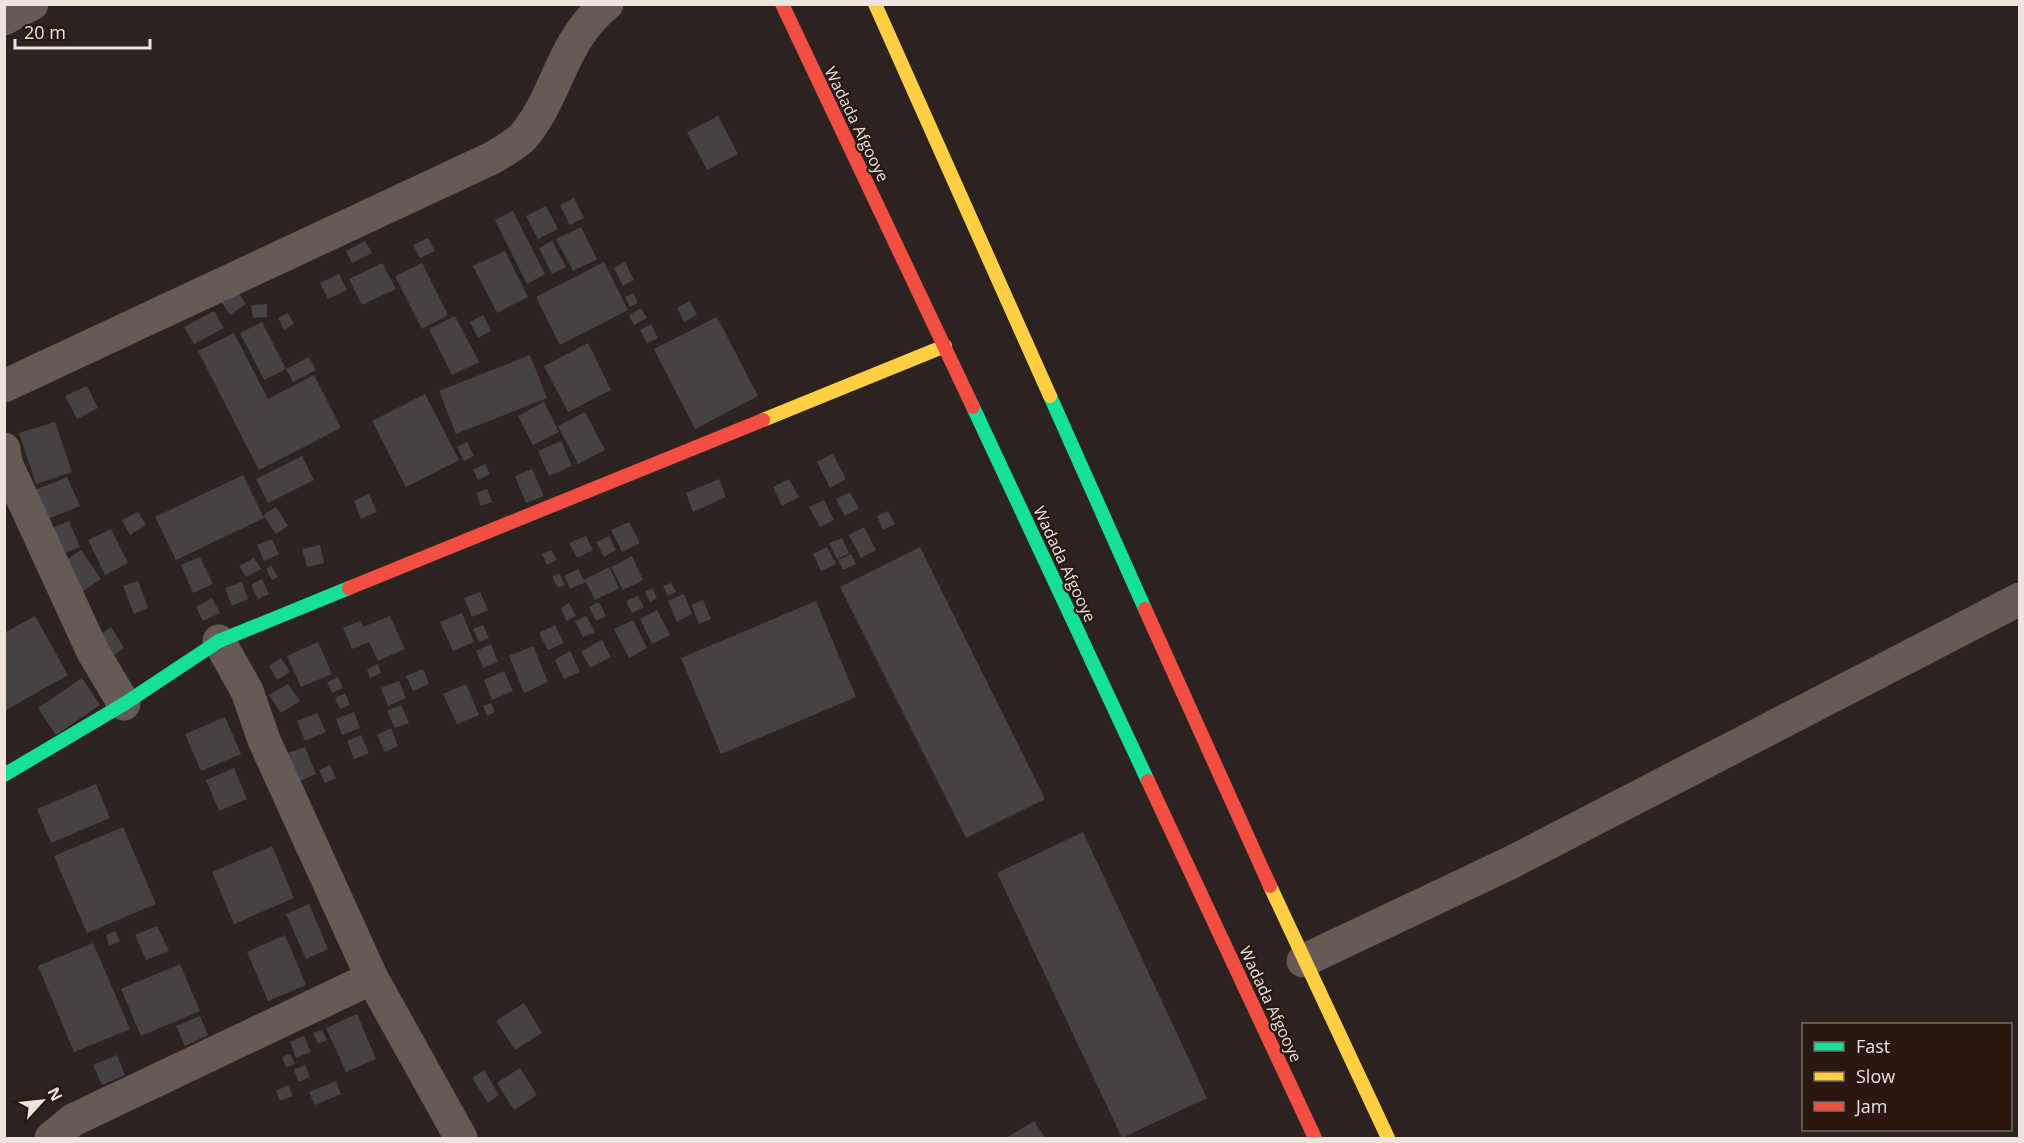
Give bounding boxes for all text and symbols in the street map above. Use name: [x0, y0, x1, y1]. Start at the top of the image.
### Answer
scale bar: [15, 12, 150, 50]
text: 20 m: [24, 20, 66, 44]
street label: Wadada Afgooye: [820, 63, 894, 185]
street label: Wadada Afgooye: [1028, 502, 1102, 626]
street label: Wadada Afgooye: [1234, 942, 1308, 1066]
legend: [1802, 1023, 2012, 1131]
text: Fast: [1856, 1034, 1890, 1058]
text: Slow: [1856, 1064, 1895, 1088]
north arrow: [12, 1071, 72, 1131]
text: N: [43, 1083, 68, 1105]
text: Jam: [1854, 1094, 1888, 1118]

